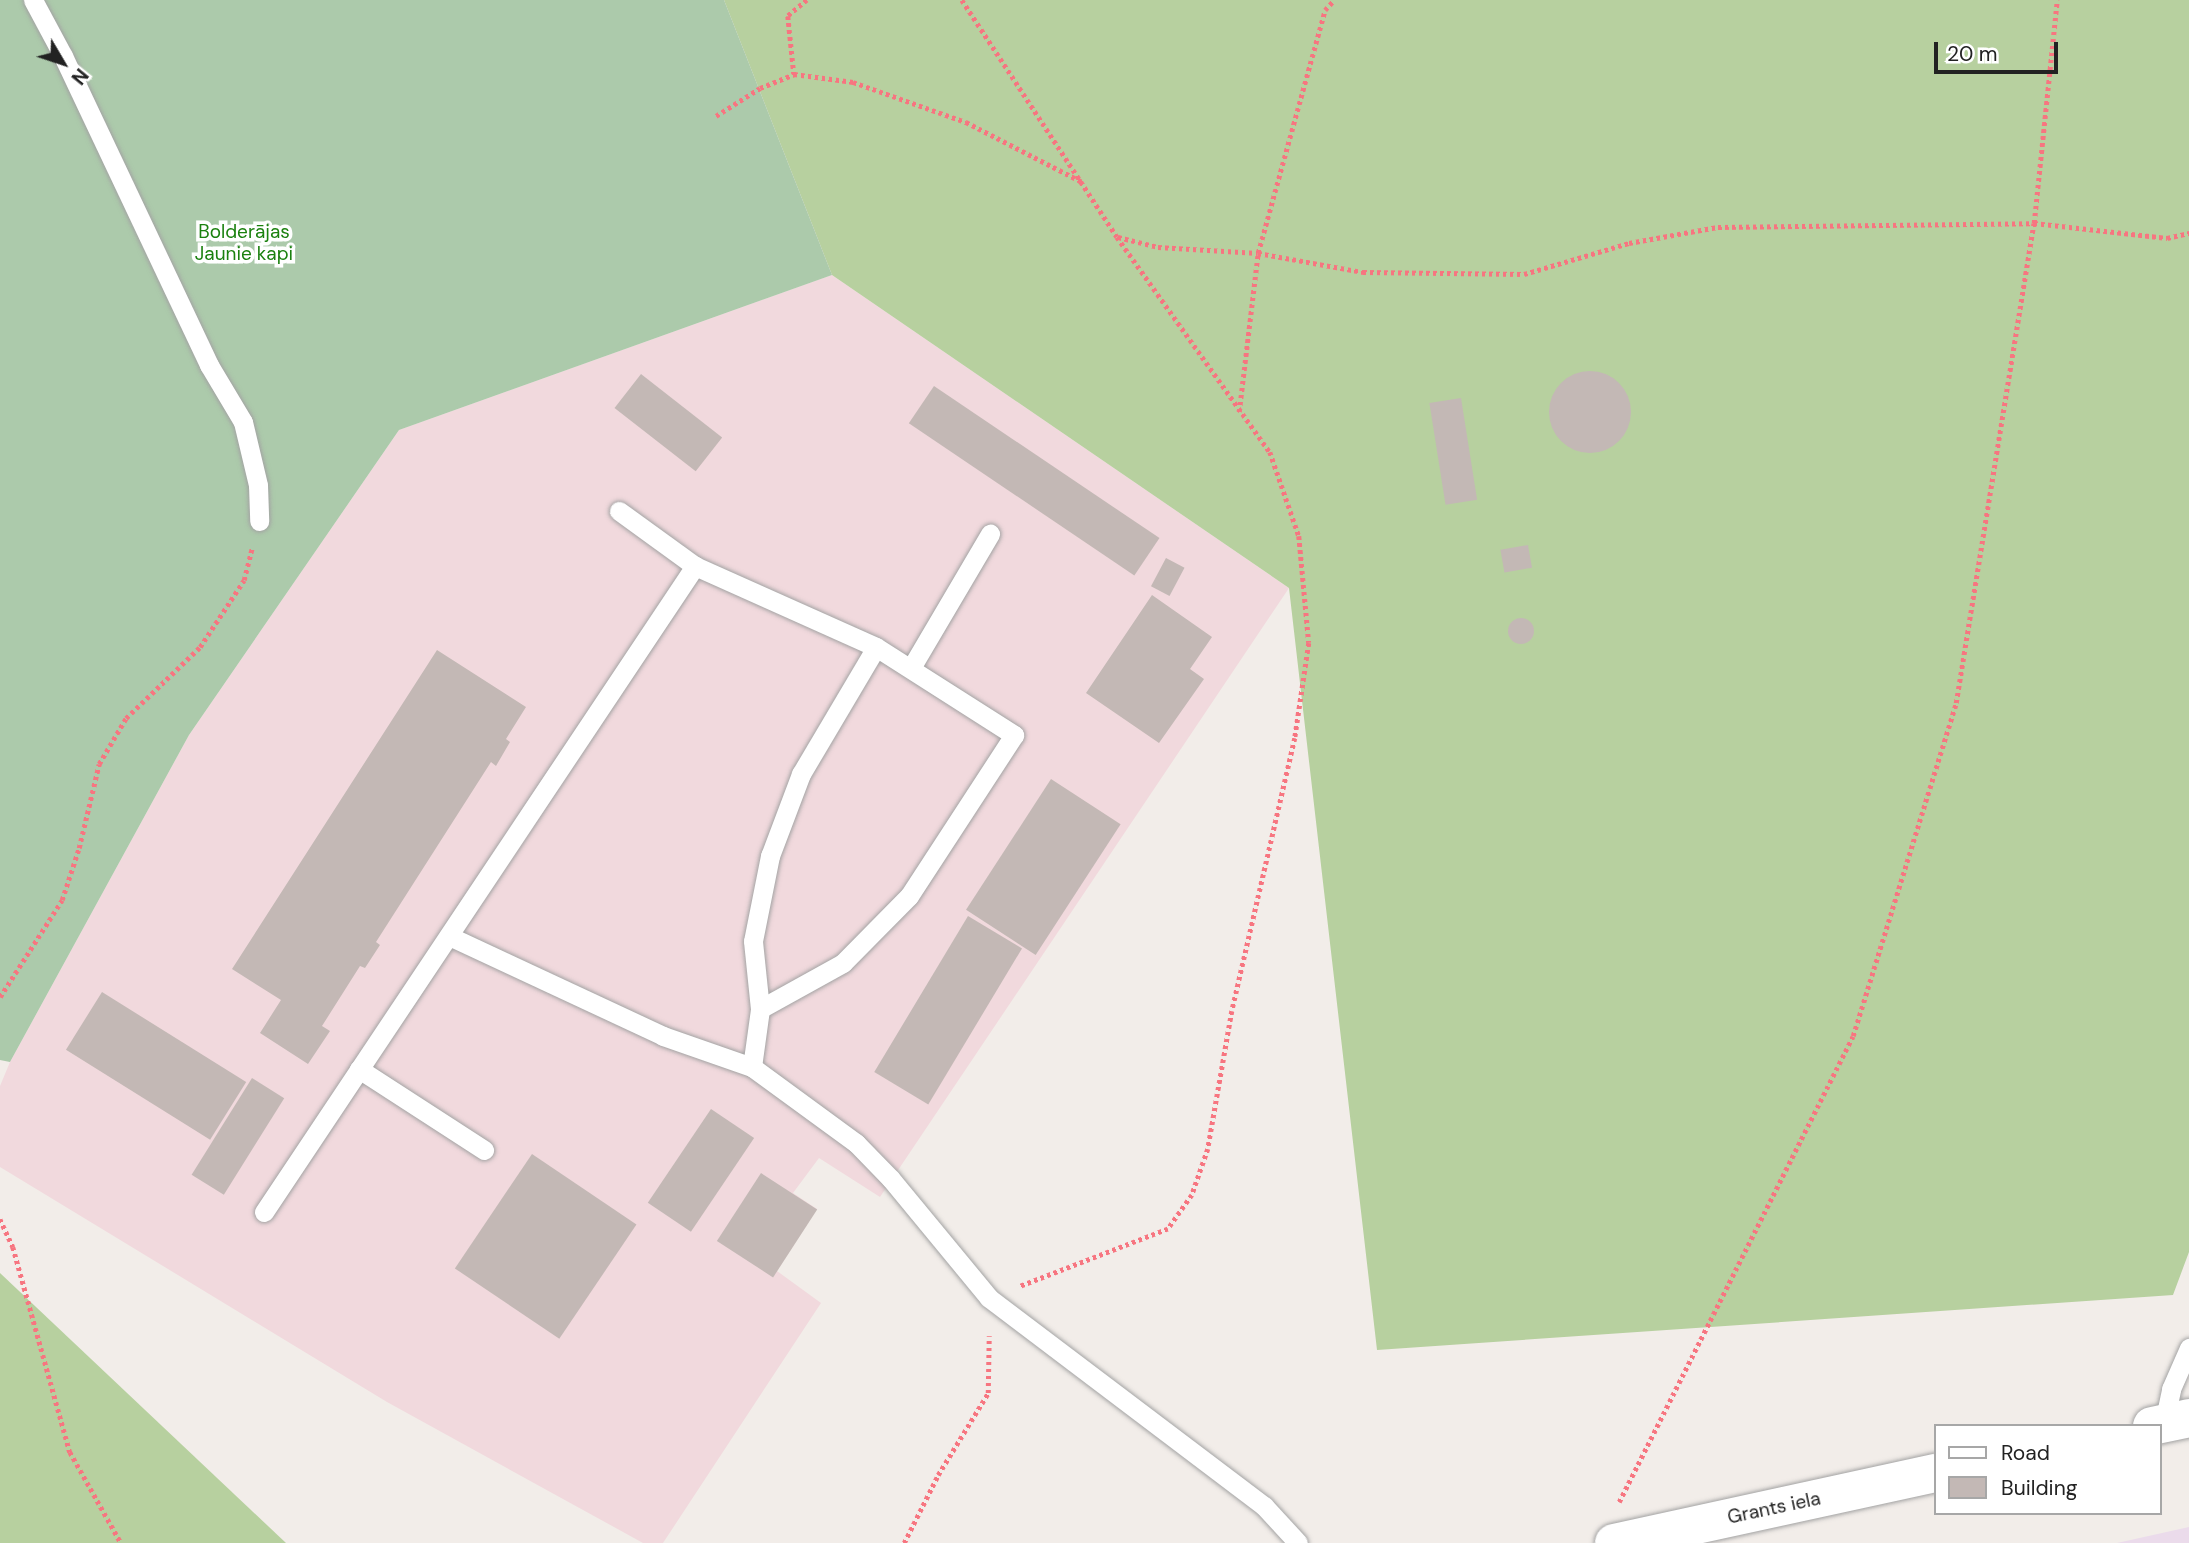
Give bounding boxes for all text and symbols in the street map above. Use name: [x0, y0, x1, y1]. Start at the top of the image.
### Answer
north arrow: [28, 28, 98, 98]
scale bar: [1937, 28, 2061, 72]
text: 20 m: [1947, 40, 1998, 68]
text: N: [66, 63, 94, 90]
park label: Bolderājas Jaunie kapi: [195, 221, 293, 265]
legend: [1934, 1424, 2161, 1515]
text: Road: [2001, 1439, 2050, 1467]
text: Building: [2001, 1474, 2077, 1502]
street label: Grants iela: [1725, 1487, 1823, 1529]

